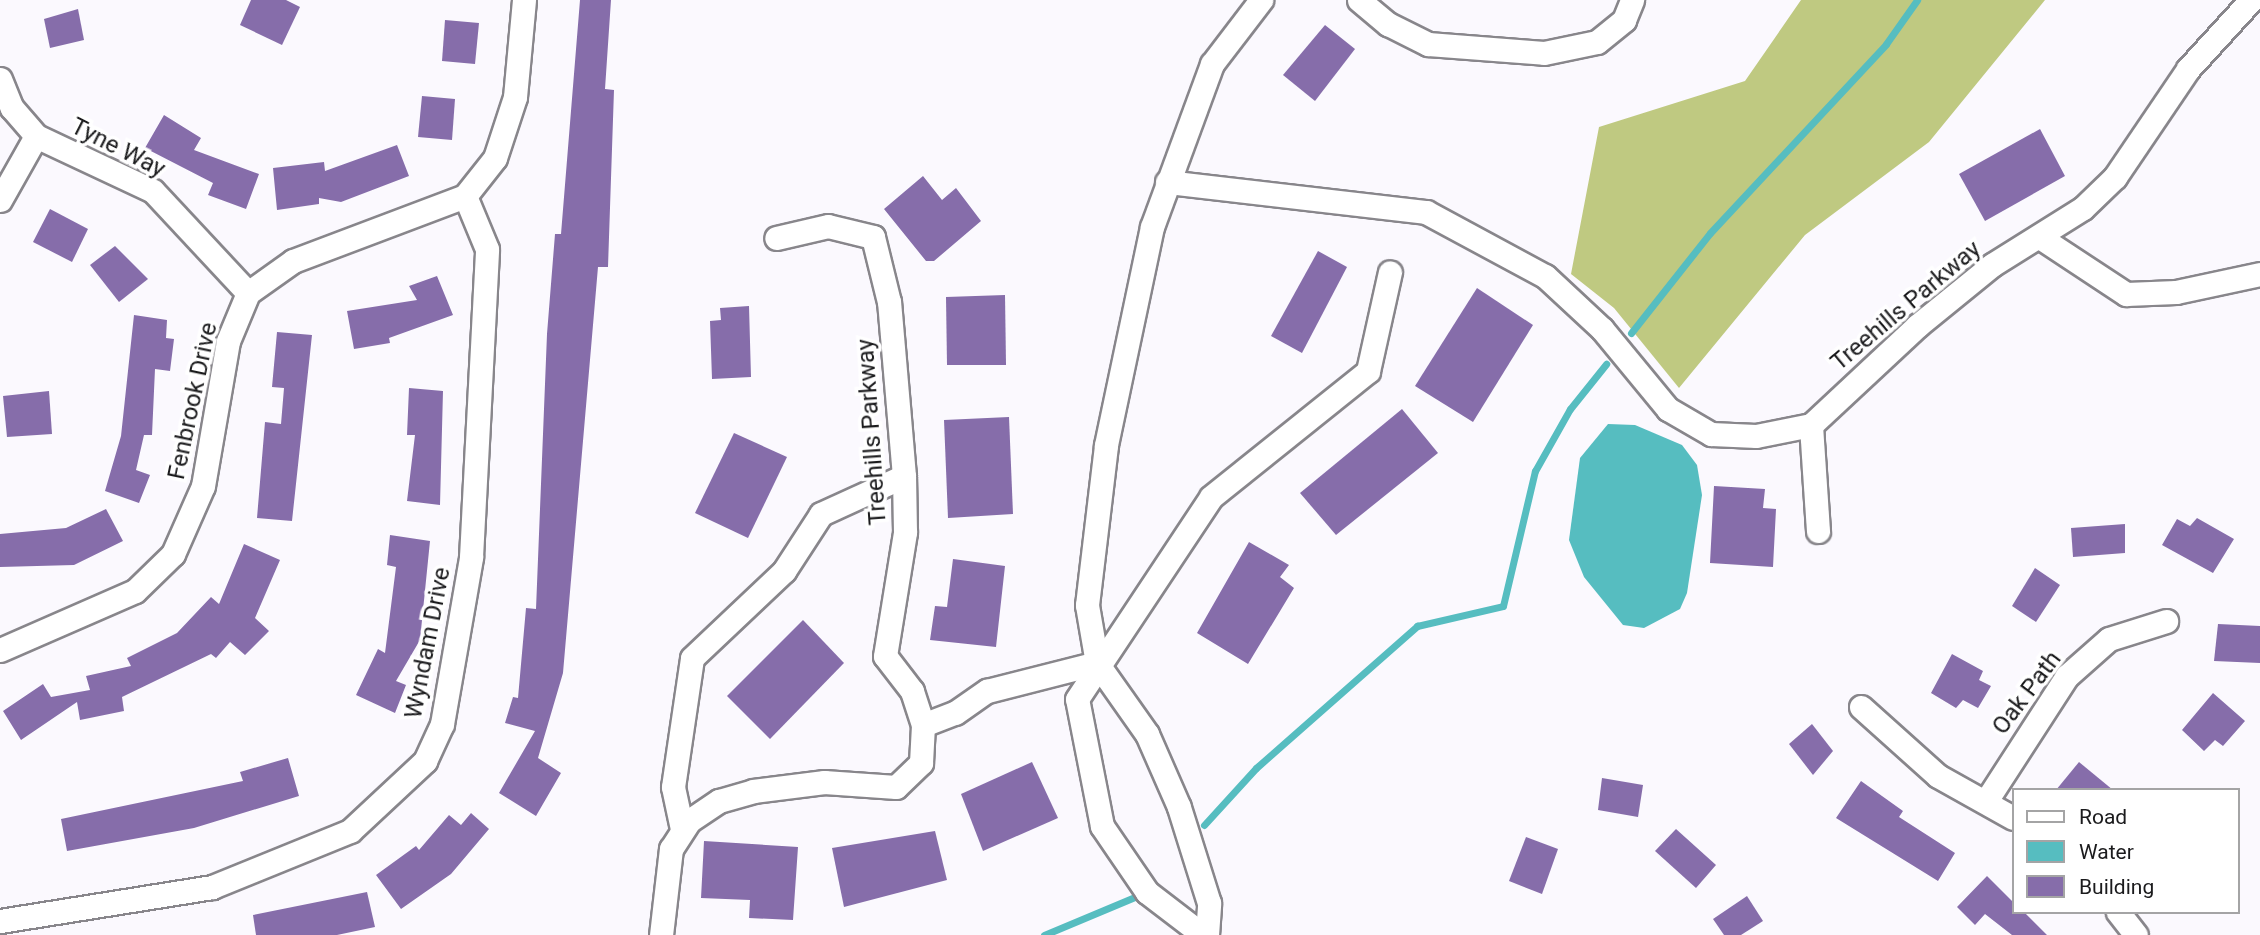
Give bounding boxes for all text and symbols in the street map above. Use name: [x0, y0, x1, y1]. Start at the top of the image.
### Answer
street label: Tyne Way: [66, 112, 170, 184]
street label: Treehills Parkway: [1825, 235, 1987, 377]
street label: Fenbrook Drive: [162, 320, 224, 482]
street label: Treehills Parkway: [851, 338, 893, 526]
street label: Wyndam Drive: [399, 565, 457, 721]
street label: Oak Path: [1986, 646, 2068, 740]
legend: [2011, 788, 2239, 914]
text: Road: [2079, 805, 2127, 829]
text: Water: [2079, 840, 2134, 864]
text: Building: [2079, 875, 2154, 899]

